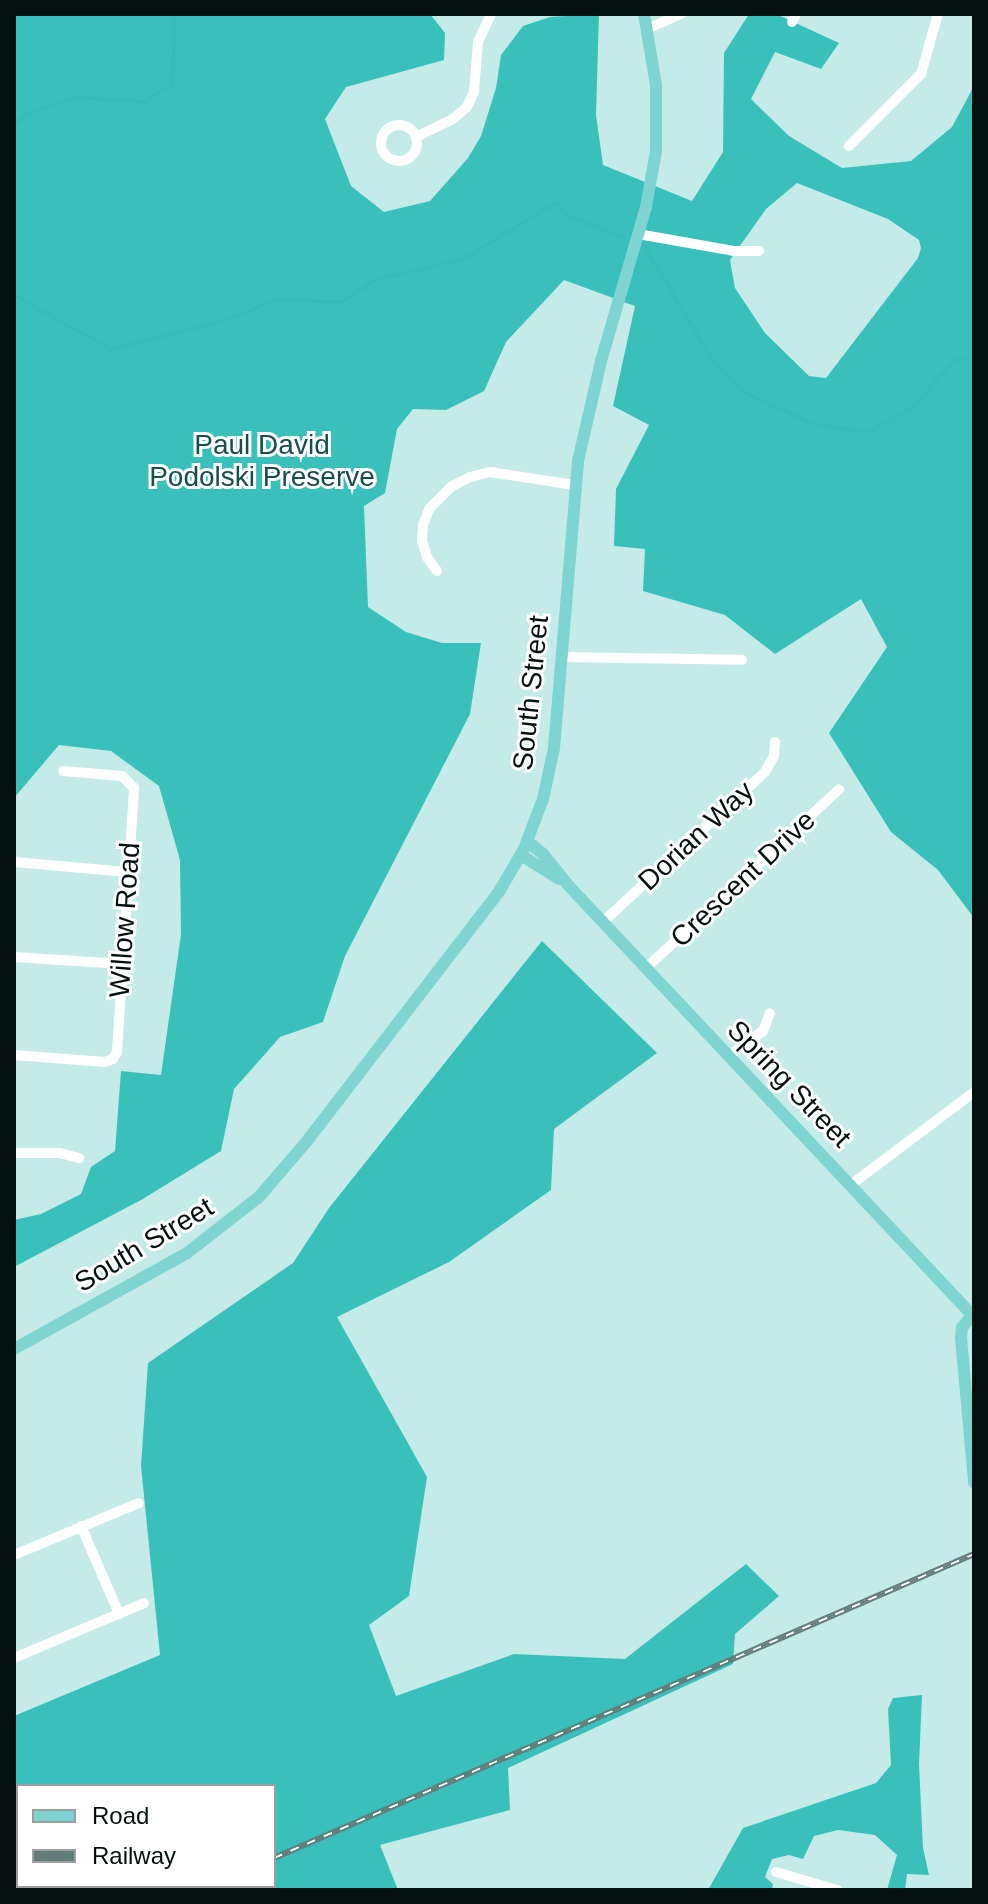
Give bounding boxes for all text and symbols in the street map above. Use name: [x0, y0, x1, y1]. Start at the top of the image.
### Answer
park label: Paul David Podolski Preserve: [149, 428, 375, 494]
street label: South Street: [506, 614, 556, 772]
street label: Dorian Way: [631, 774, 761, 898]
street label: Crescent Drive: [664, 804, 822, 954]
street label: Willow Road: [103, 841, 147, 999]
street label: Spring Street: [720, 1014, 858, 1154]
street label: South Street: [69, 1191, 219, 1299]
legend: [16, 1784, 276, 1888]
text: Road: [92, 1802, 149, 1829]
text: Railway: [92, 1842, 176, 1869]

